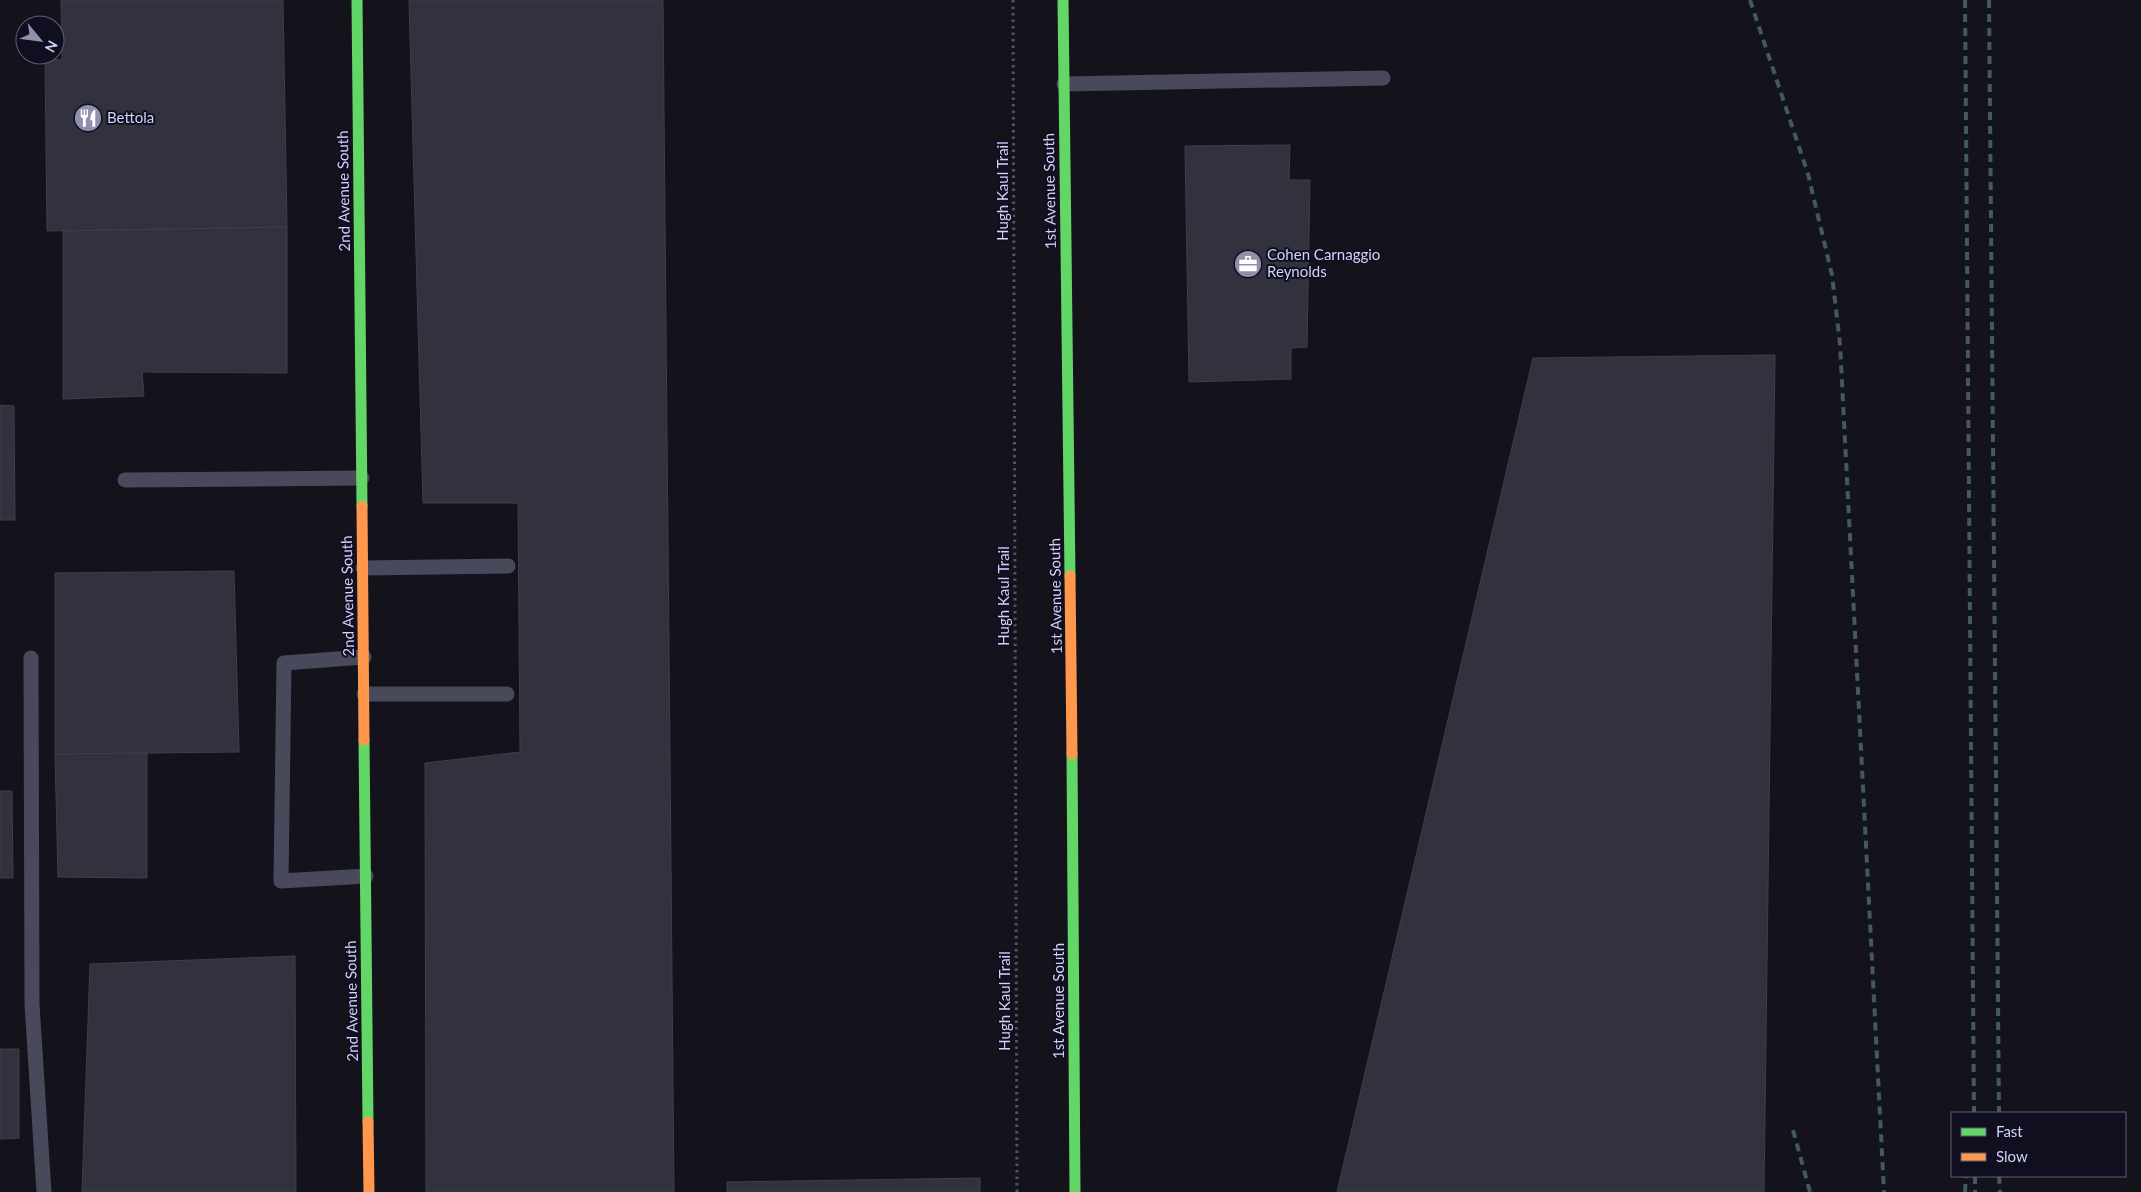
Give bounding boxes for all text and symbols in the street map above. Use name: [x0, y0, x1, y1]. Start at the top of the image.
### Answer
north arrow: [15, 15, 65, 65]
text: N: [42, 38, 62, 55]
restaurant icon: Bettola: [73, 103, 103, 133]
place label: Bettola: [107, 108, 154, 126]
street label: 2nd Avenue South: [333, 130, 353, 252]
street label: 1st Avenue South: [1039, 133, 1059, 249]
street label: Hugh Kaul Trail: [993, 141, 1011, 241]
place label: Cohen Carnaggio Reynolds: [1267, 245, 1380, 280]
office icon: Cohen Carnaggio Reynolds: [1233, 249, 1263, 279]
street label: 2nd Avenue South: [337, 535, 357, 657]
street label: 1st Avenue South: [1045, 538, 1065, 654]
street label: Hugh Kaul Trail: [994, 546, 1012, 646]
street label: 2nd Avenue South: [341, 940, 361, 1062]
street label: 1st Avenue South: [1049, 943, 1067, 1059]
street label: Hugh Kaul Trail: [995, 951, 1013, 1051]
legend: [1951, 1112, 2126, 1177]
text: Fast: [1996, 1122, 2023, 1140]
text: Slow: [1996, 1147, 2028, 1165]

